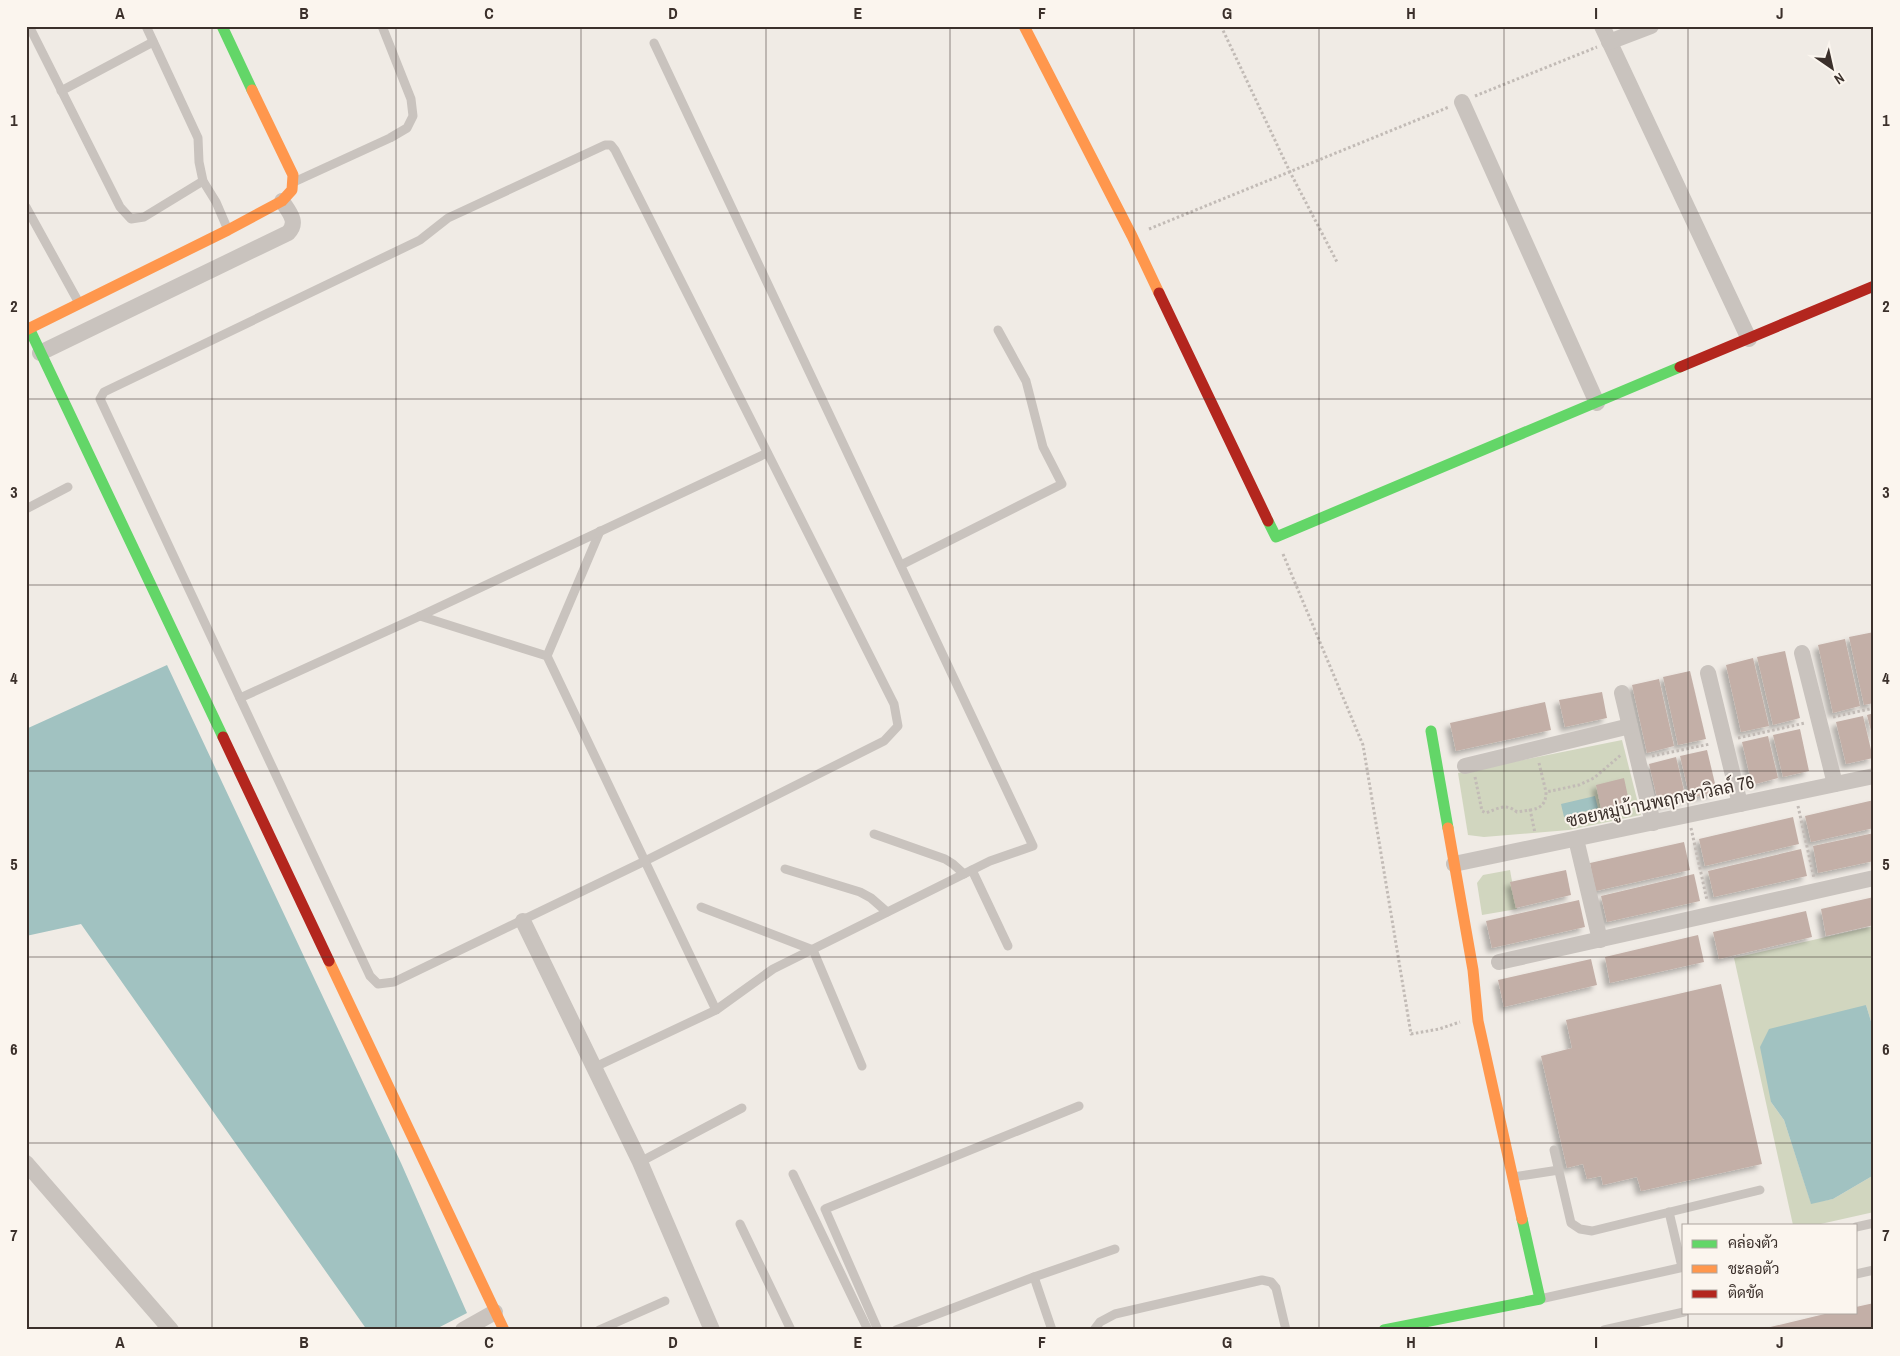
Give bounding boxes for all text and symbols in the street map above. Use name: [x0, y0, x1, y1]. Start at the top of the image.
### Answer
text: A: [115, 2, 125, 24]
text: B: [299, 2, 309, 24]
text: C: [484, 2, 494, 24]
text: D: [668, 2, 678, 24]
text: E: [854, 2, 863, 24]
text: F: [1038, 2, 1046, 24]
text: G: [1222, 2, 1232, 24]
text: H: [1406, 2, 1416, 24]
text: I: [1594, 2, 1598, 24]
text: J: [1776, 2, 1784, 24]
north arrow: [1808, 42, 1858, 92]
text: N: [1831, 69, 1848, 89]
text: 1: [10, 109, 18, 131]
text: 1: [1882, 109, 1890, 131]
text: 2: [10, 295, 18, 317]
text: 2: [1882, 295, 1890, 317]
text: 3: [10, 481, 18, 503]
text: 3: [1882, 481, 1890, 503]
text: 4: [10, 667, 18, 689]
text: 4: [1882, 667, 1890, 689]
street label: ซอยหมู่บ้านพฤกษาวิลล์ 76: [1564, 769, 1757, 834]
text: 5: [10, 853, 18, 875]
text: 5: [1882, 853, 1890, 875]
text: 6: [10, 1038, 18, 1060]
text: 6: [1882, 1038, 1890, 1060]
text: 7: [10, 1224, 18, 1246]
legend: [1682, 1224, 1858, 1314]
text: 7: [1882, 1224, 1890, 1246]
text: คล่องตัว: [1728, 1232, 1778, 1253]
text: ชะลอตัว: [1728, 1258, 1779, 1279]
text: ติดขัด: [1728, 1282, 1764, 1303]
text: A: [115, 1331, 125, 1353]
text: B: [299, 1331, 309, 1353]
text: C: [484, 1331, 494, 1353]
text: D: [668, 1331, 678, 1353]
text: E: [854, 1331, 863, 1353]
text: F: [1038, 1331, 1046, 1353]
text: G: [1222, 1331, 1232, 1353]
text: H: [1406, 1331, 1416, 1353]
text: I: [1594, 1331, 1598, 1353]
text: J: [1776, 1331, 1784, 1353]

